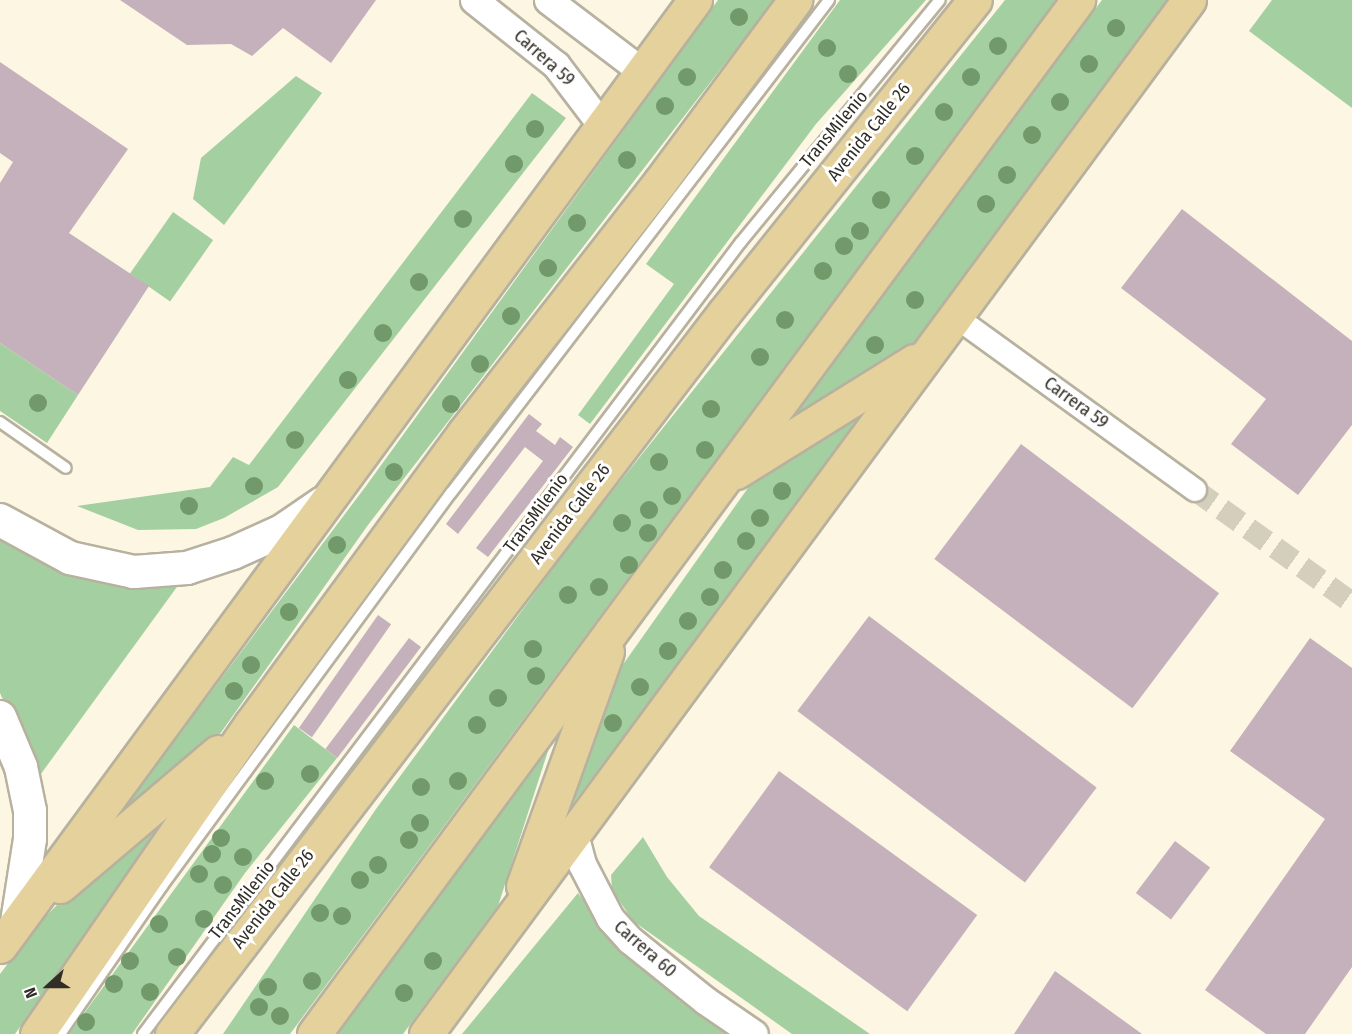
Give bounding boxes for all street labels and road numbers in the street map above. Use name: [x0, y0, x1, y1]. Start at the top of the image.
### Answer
street label: Carrera 59: [509, 25, 579, 91]
street label: Avenida Calle 26: [823, 79, 915, 185]
street label: TransMilenio: [796, 86, 872, 172]
street label: Carrera 59: [1040, 372, 1112, 434]
street label: Avenida Calle 26: [525, 460, 615, 568]
street label: TransMilenio: [499, 469, 573, 557]
street label: Avenida Calle 26: [228, 845, 318, 953]
street label: TransMilenio: [205, 856, 279, 944]
street label: Carrera 60: [609, 916, 681, 982]

